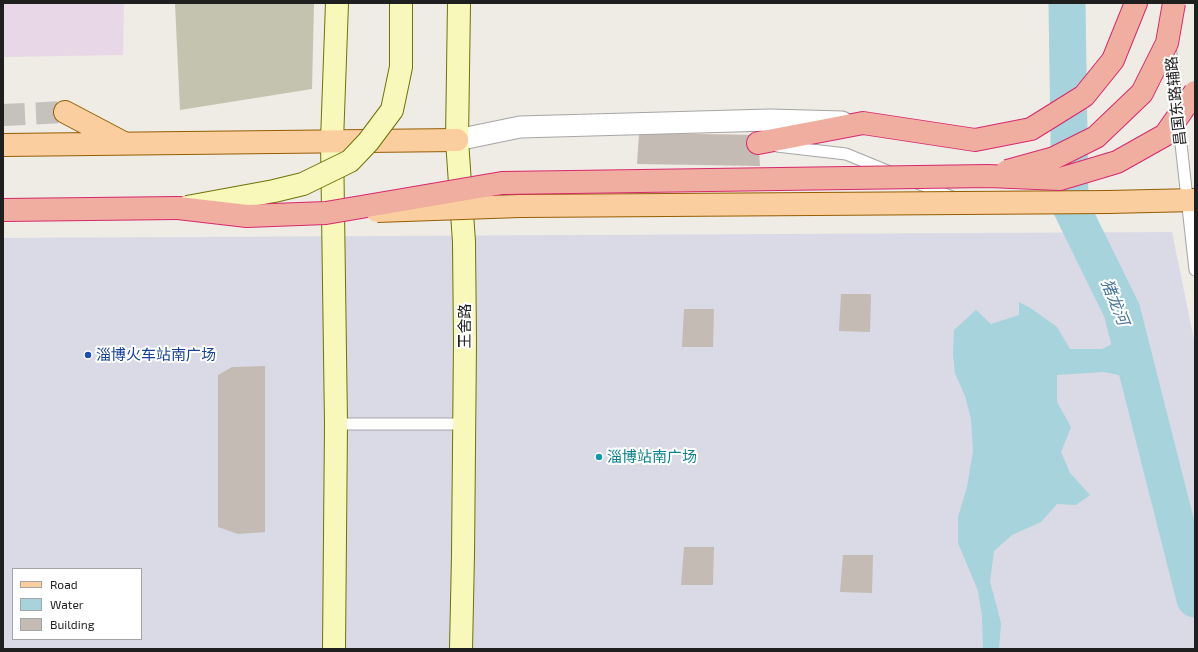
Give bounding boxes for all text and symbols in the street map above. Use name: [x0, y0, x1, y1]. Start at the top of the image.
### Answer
street label: 昌国东路辅路: [1162, 55, 1190, 147]
water label: 猪龙河: [1097, 276, 1133, 328]
street label: 王舍路: [456, 304, 474, 348]
place label: 淄博火车站南广场: [96, 346, 216, 364]
marker: 淄博火车站南广场: [83, 350, 93, 360]
place label: 淄博站南广场: [607, 448, 697, 466]
marker: 淄博站南广场: [594, 452, 604, 462]
legend: [12, 568, 142, 640]
text: Road: [50, 577, 78, 591]
text: Water: [50, 597, 84, 611]
text: Building: [50, 617, 94, 631]

